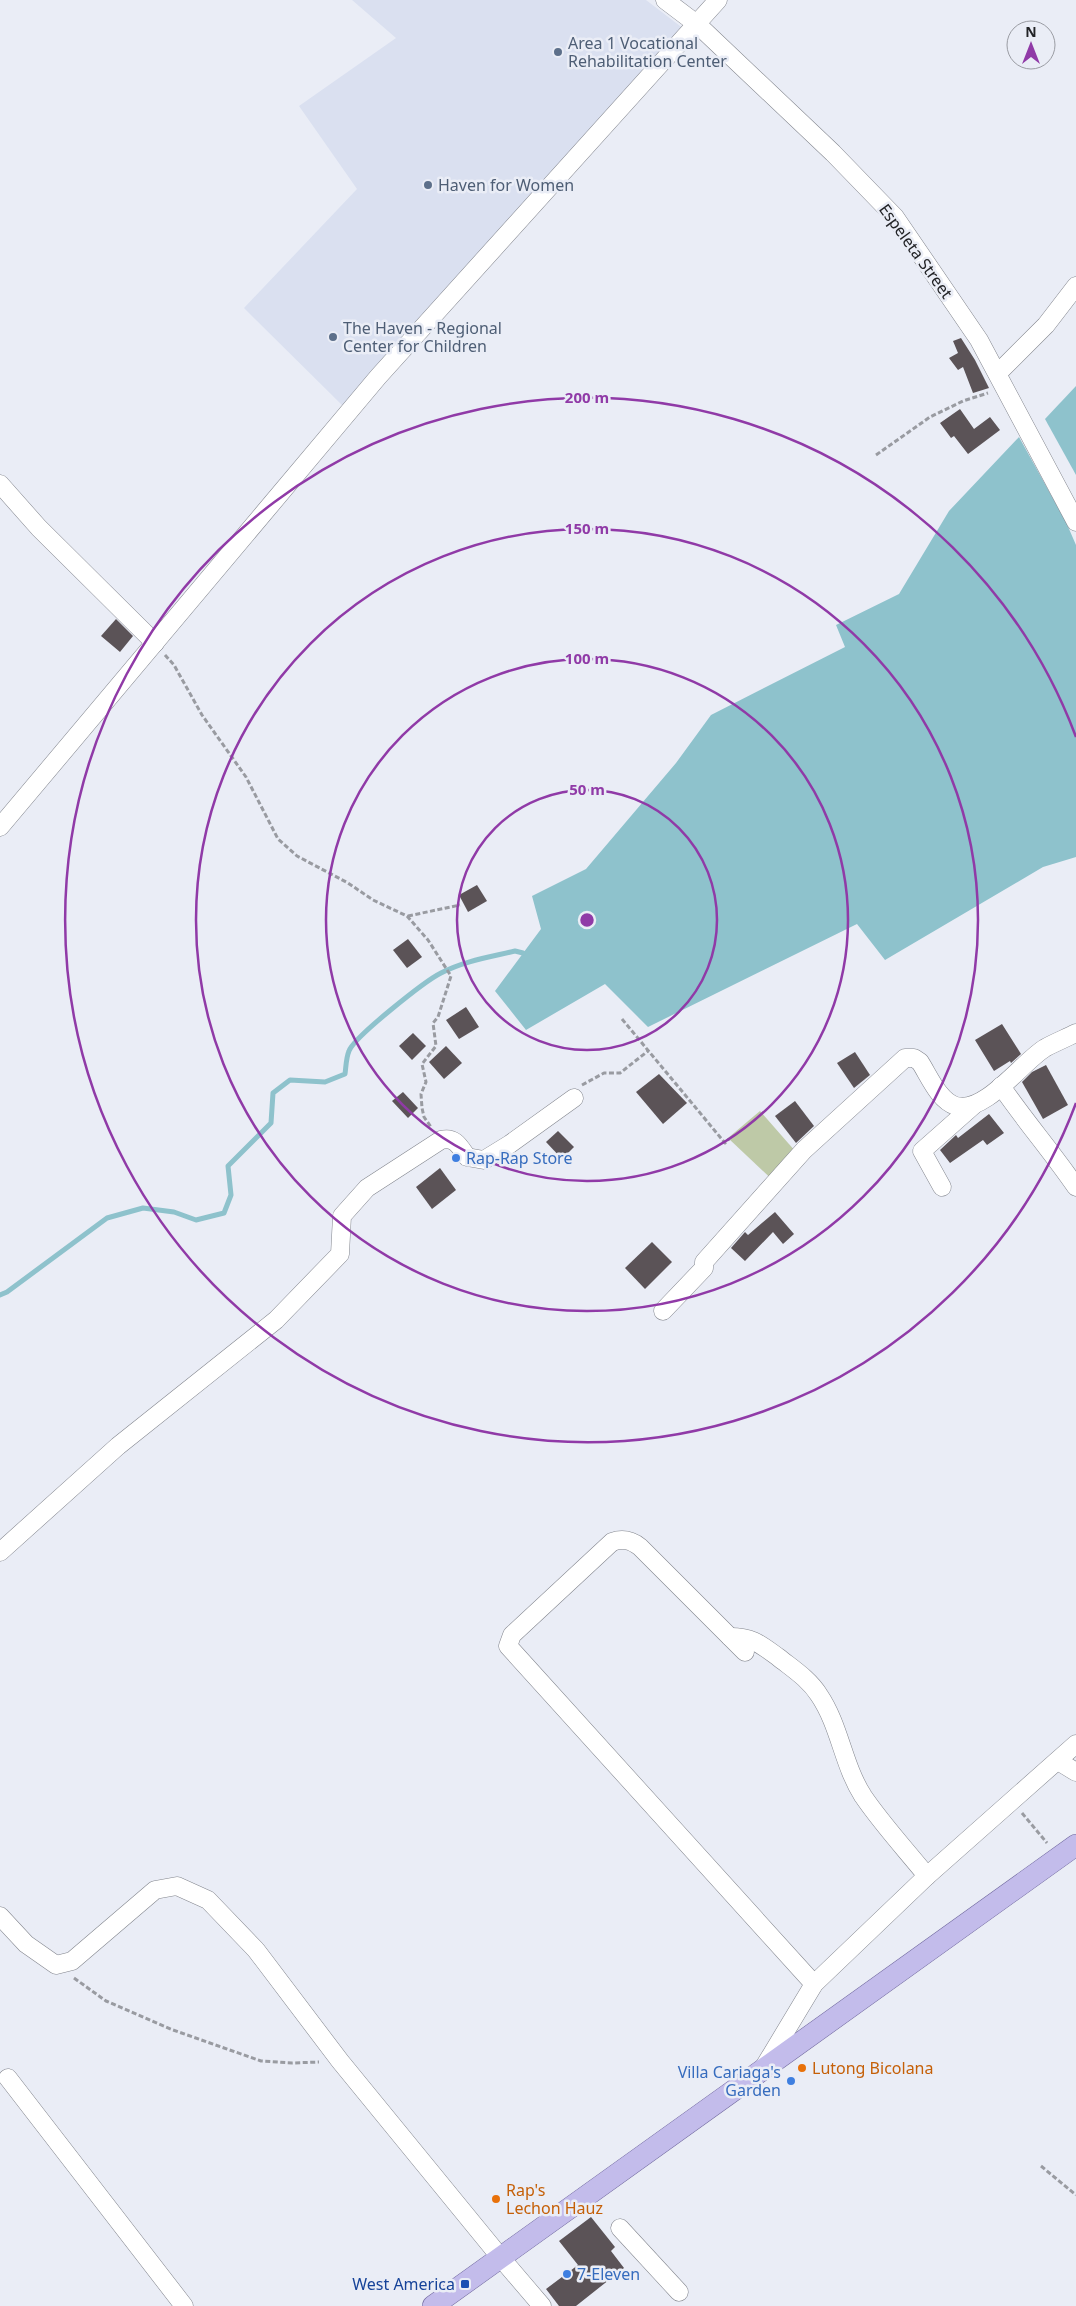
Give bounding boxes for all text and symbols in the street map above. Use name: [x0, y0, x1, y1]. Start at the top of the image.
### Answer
north arrow: [1006, 20, 1056, 70]
text: N: [1025, 22, 1037, 41]
place label: Area 1 Vocational Rehabilitation Center: [568, 32, 727, 72]
marker: Area 1 Vocational Rehabilitation Center: [552, 46, 564, 58]
place label: Haven for Women: [438, 174, 574, 196]
marker: Haven for Women: [422, 179, 434, 191]
street label: Espeleta Street: [874, 199, 958, 303]
place label: The Haven - Regional Center for Children: [343, 317, 502, 357]
marker: The Haven - Regional Center for Children: [327, 331, 339, 343]
text: 200 m: [565, 387, 609, 407]
text: 150 m: [565, 518, 609, 538]
text: 100 m: [565, 648, 609, 668]
text: 50 m: [569, 779, 605, 799]
centre of rings: [578, 911, 596, 929]
place label: Rap-Rap Store: [466, 1147, 572, 1169]
marker: Rap-Rap Store: [450, 1152, 462, 1164]
place label: Lutong Bicolana: [812, 2057, 933, 2079]
place label: Villa Cariaga's Garden: [678, 2061, 781, 2101]
marker: Lutong Bicolana: [796, 2062, 808, 2074]
marker: Villa Cariaga's Garden: [785, 2075, 797, 2087]
place label: Rap's Lechon Hauz: [506, 2179, 603, 2219]
marker: Rap's Lechon Hauz: [490, 2193, 502, 2205]
place label: 7-Eleven: [577, 2263, 640, 2285]
marker: 7-Eleven: [561, 2268, 573, 2280]
place label: West America: [352, 2273, 455, 2295]
marker: West America: [459, 2278, 471, 2290]

